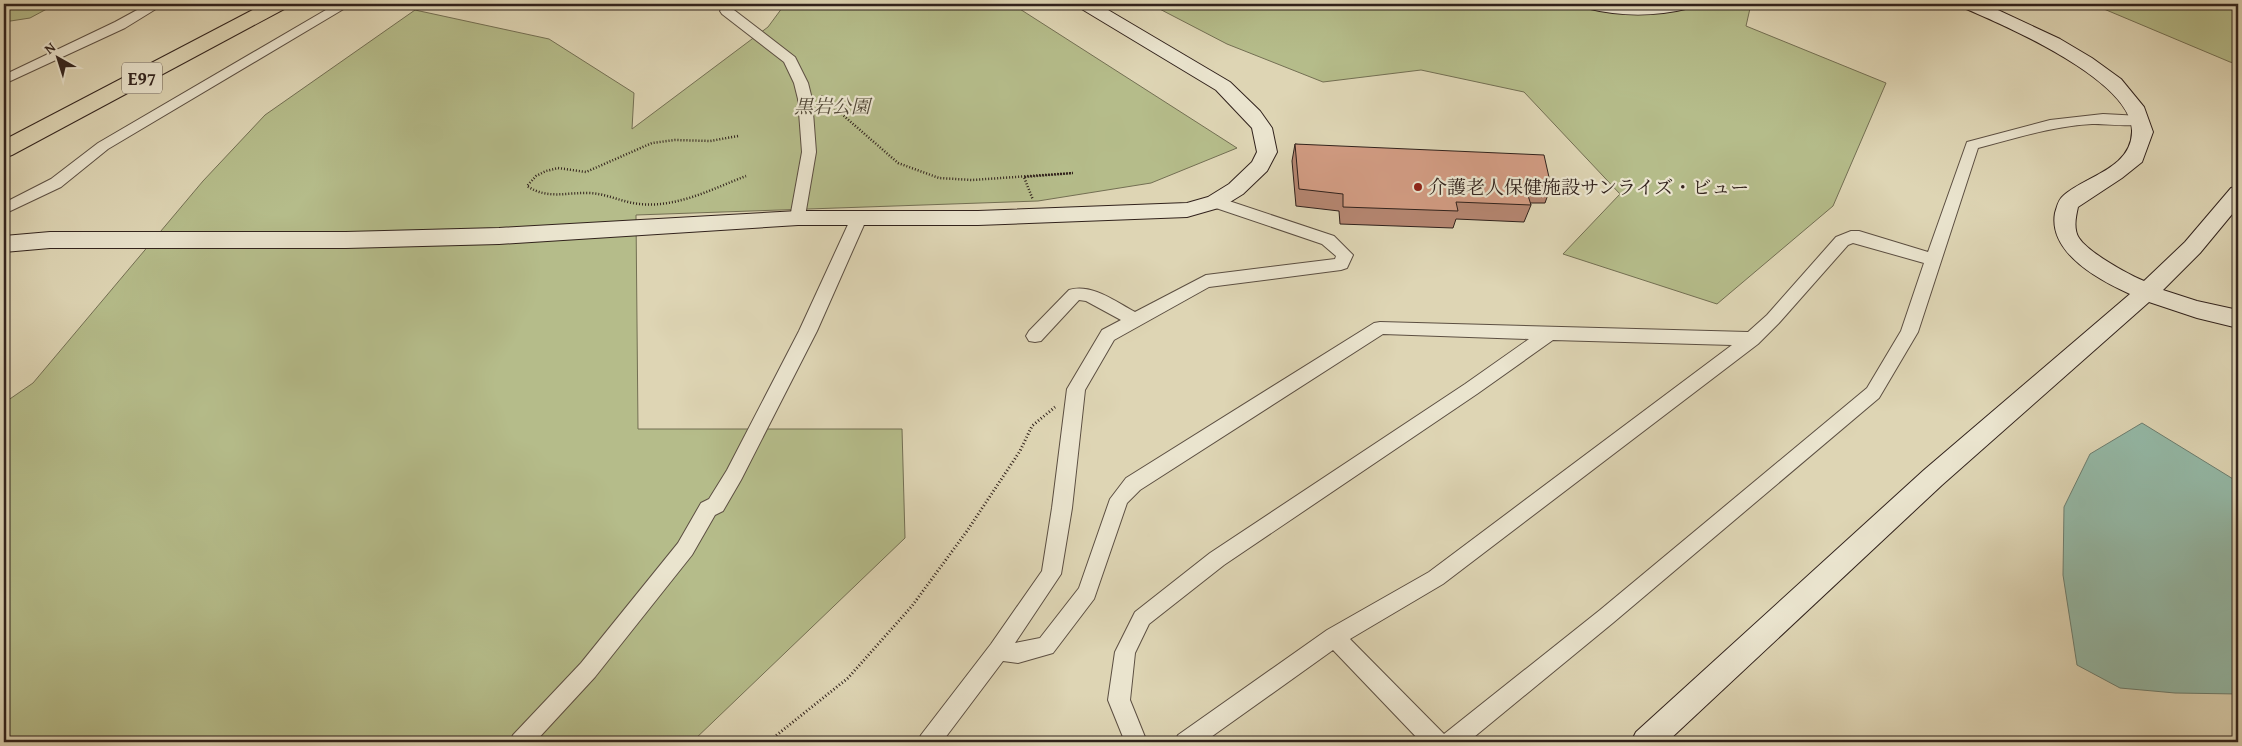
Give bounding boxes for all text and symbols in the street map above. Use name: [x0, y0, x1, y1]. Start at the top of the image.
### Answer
north arrow: [32, 32, 82, 82]
text: N: [40, 37, 60, 59]
road number: E97: [122, 62, 162, 94]
park label: 黒岩公園: [794, 92, 873, 120]
place label: 介護老人保健施設サンライズ・ビュー: [1428, 173, 1749, 201]
marker: 介護老人保健施設サンライズ・ビュー: [1412, 181, 1424, 193]

